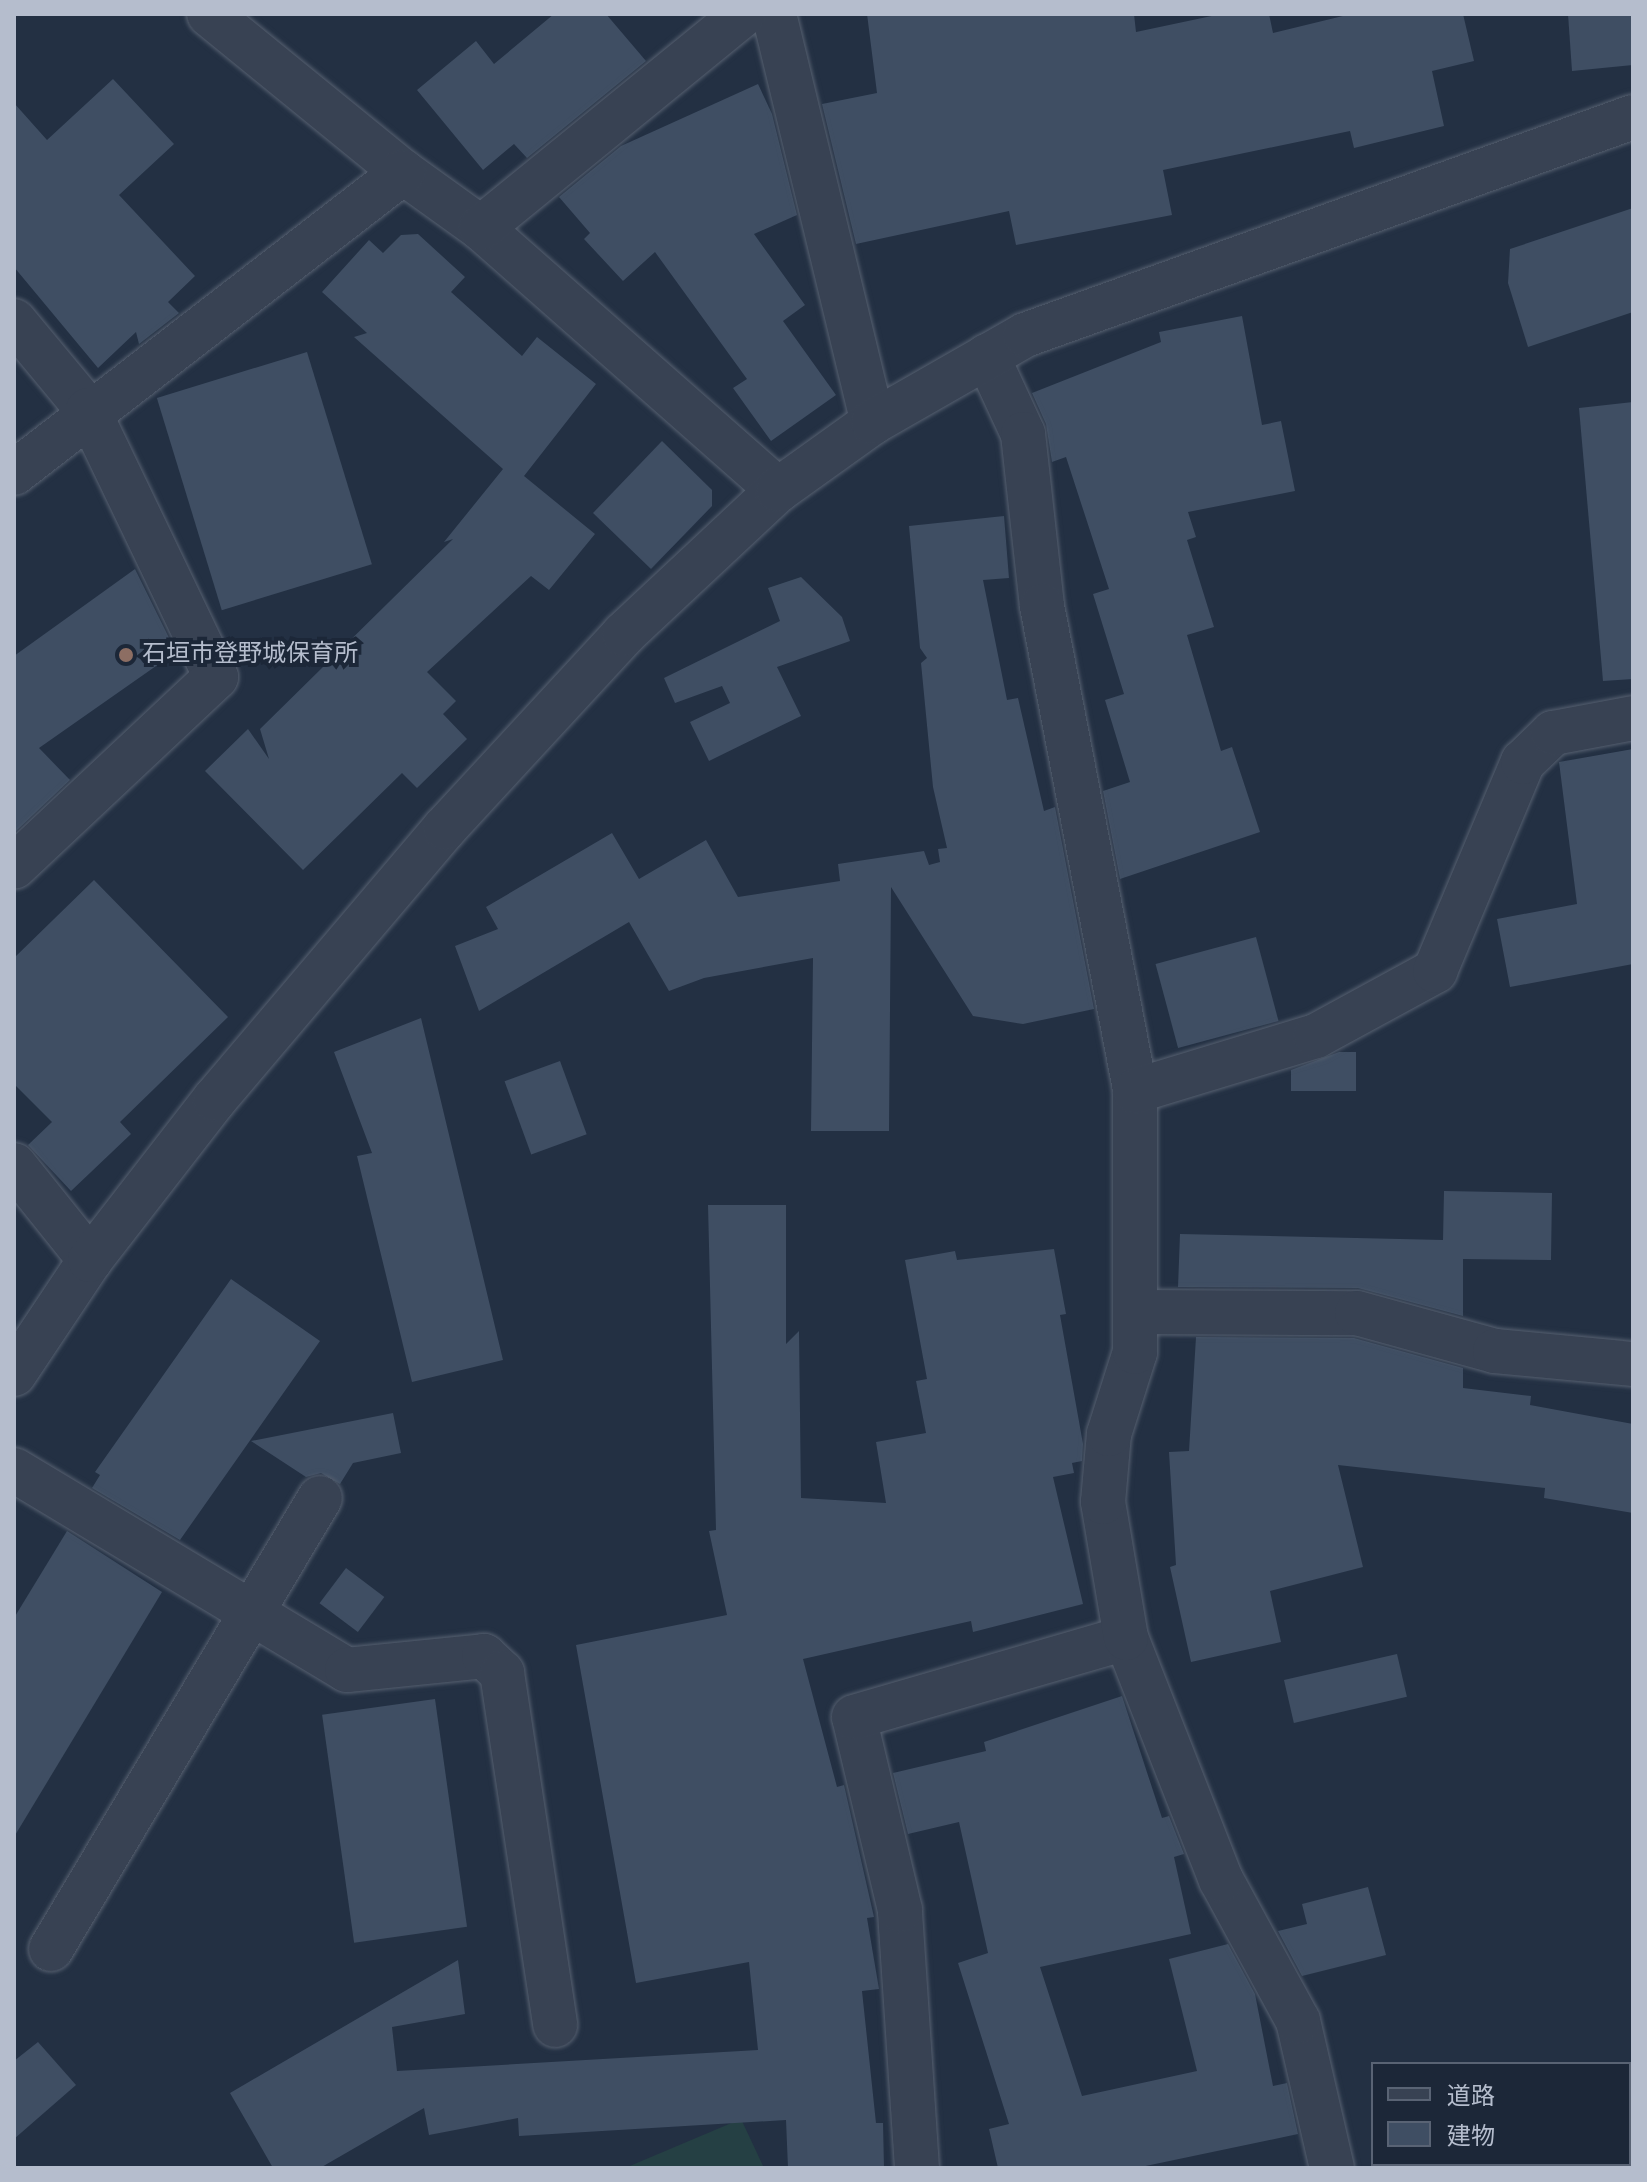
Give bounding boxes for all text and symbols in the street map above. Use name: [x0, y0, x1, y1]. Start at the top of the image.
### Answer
place label: 石垣市登野城保育所: [142, 641, 358, 669]
marker: 石垣市登野城保育所: [117, 646, 135, 664]
legend: [1371, 2062, 1631, 2166]
text: 道路: [1447, 2085, 1495, 2109]
text: 建物: [1447, 2125, 1495, 2149]

